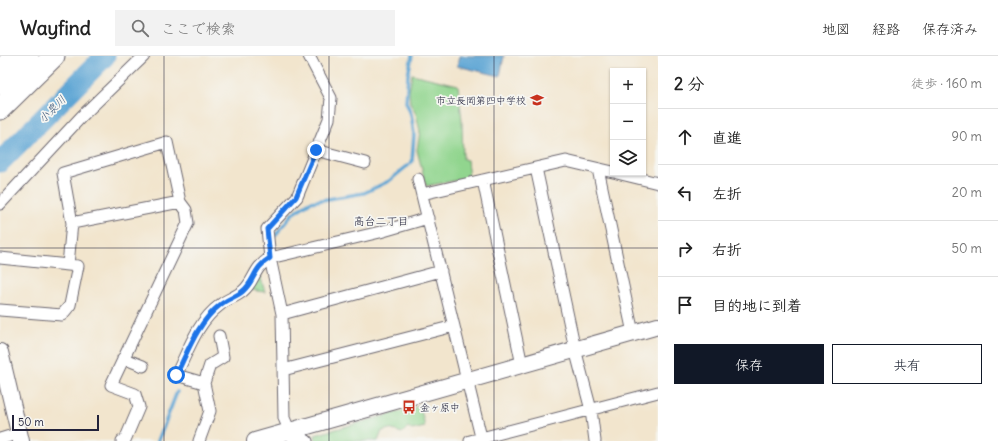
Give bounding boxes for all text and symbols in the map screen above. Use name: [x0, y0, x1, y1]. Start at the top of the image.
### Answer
search box: [115, 10, 395, 46]
text: Wayfind: [20, 16, 91, 40]
icon: search: [129, 17, 151, 39]
text: ここで検索: [161, 19, 236, 38]
text: 地図: [822, 20, 850, 38]
text: 経路: [872, 20, 900, 38]
text: 保存済み: [922, 20, 978, 38]
map controls: [610, 68, 646, 176]
button: +: [610, 68, 646, 104]
text: 2 分: [674, 73, 704, 95]
text: 徒歩 · 160 m: [911, 75, 982, 92]
water label: 小泉川: [35, 92, 69, 126]
school or university icon: 市立長岡第四中学校: [529, 92, 545, 108]
place label: 市立長岡第四中学校: [436, 94, 526, 107]
button: −: [610, 104, 646, 140]
icon: ahead: [674, 126, 696, 148]
text: 直進: [712, 128, 742, 147]
text: 90 m: [951, 128, 982, 145]
button: layers: [610, 140, 646, 176]
route end: [307, 141, 325, 159]
icon: left: [674, 182, 696, 204]
text: 左折: [712, 184, 742, 203]
text: 20 m: [952, 184, 982, 201]
district label: 高台二丁目: [354, 214, 409, 228]
icon: right: [674, 238, 696, 260]
text: 右折: [712, 240, 742, 259]
text: 50 m: [951, 240, 982, 257]
icon: arrive: [674, 294, 696, 316]
text: 目的地に到着: [712, 296, 802, 315]
button: 保存: [674, 344, 824, 384]
button: 共有: [832, 344, 982, 384]
route start: [167, 366, 185, 384]
bus stop icon: 金ヶ原中: [401, 399, 417, 415]
place label: 金ヶ原中: [420, 401, 460, 414]
scale bar: [12, 413, 99, 432]
text: 50 m: [18, 415, 44, 429]

